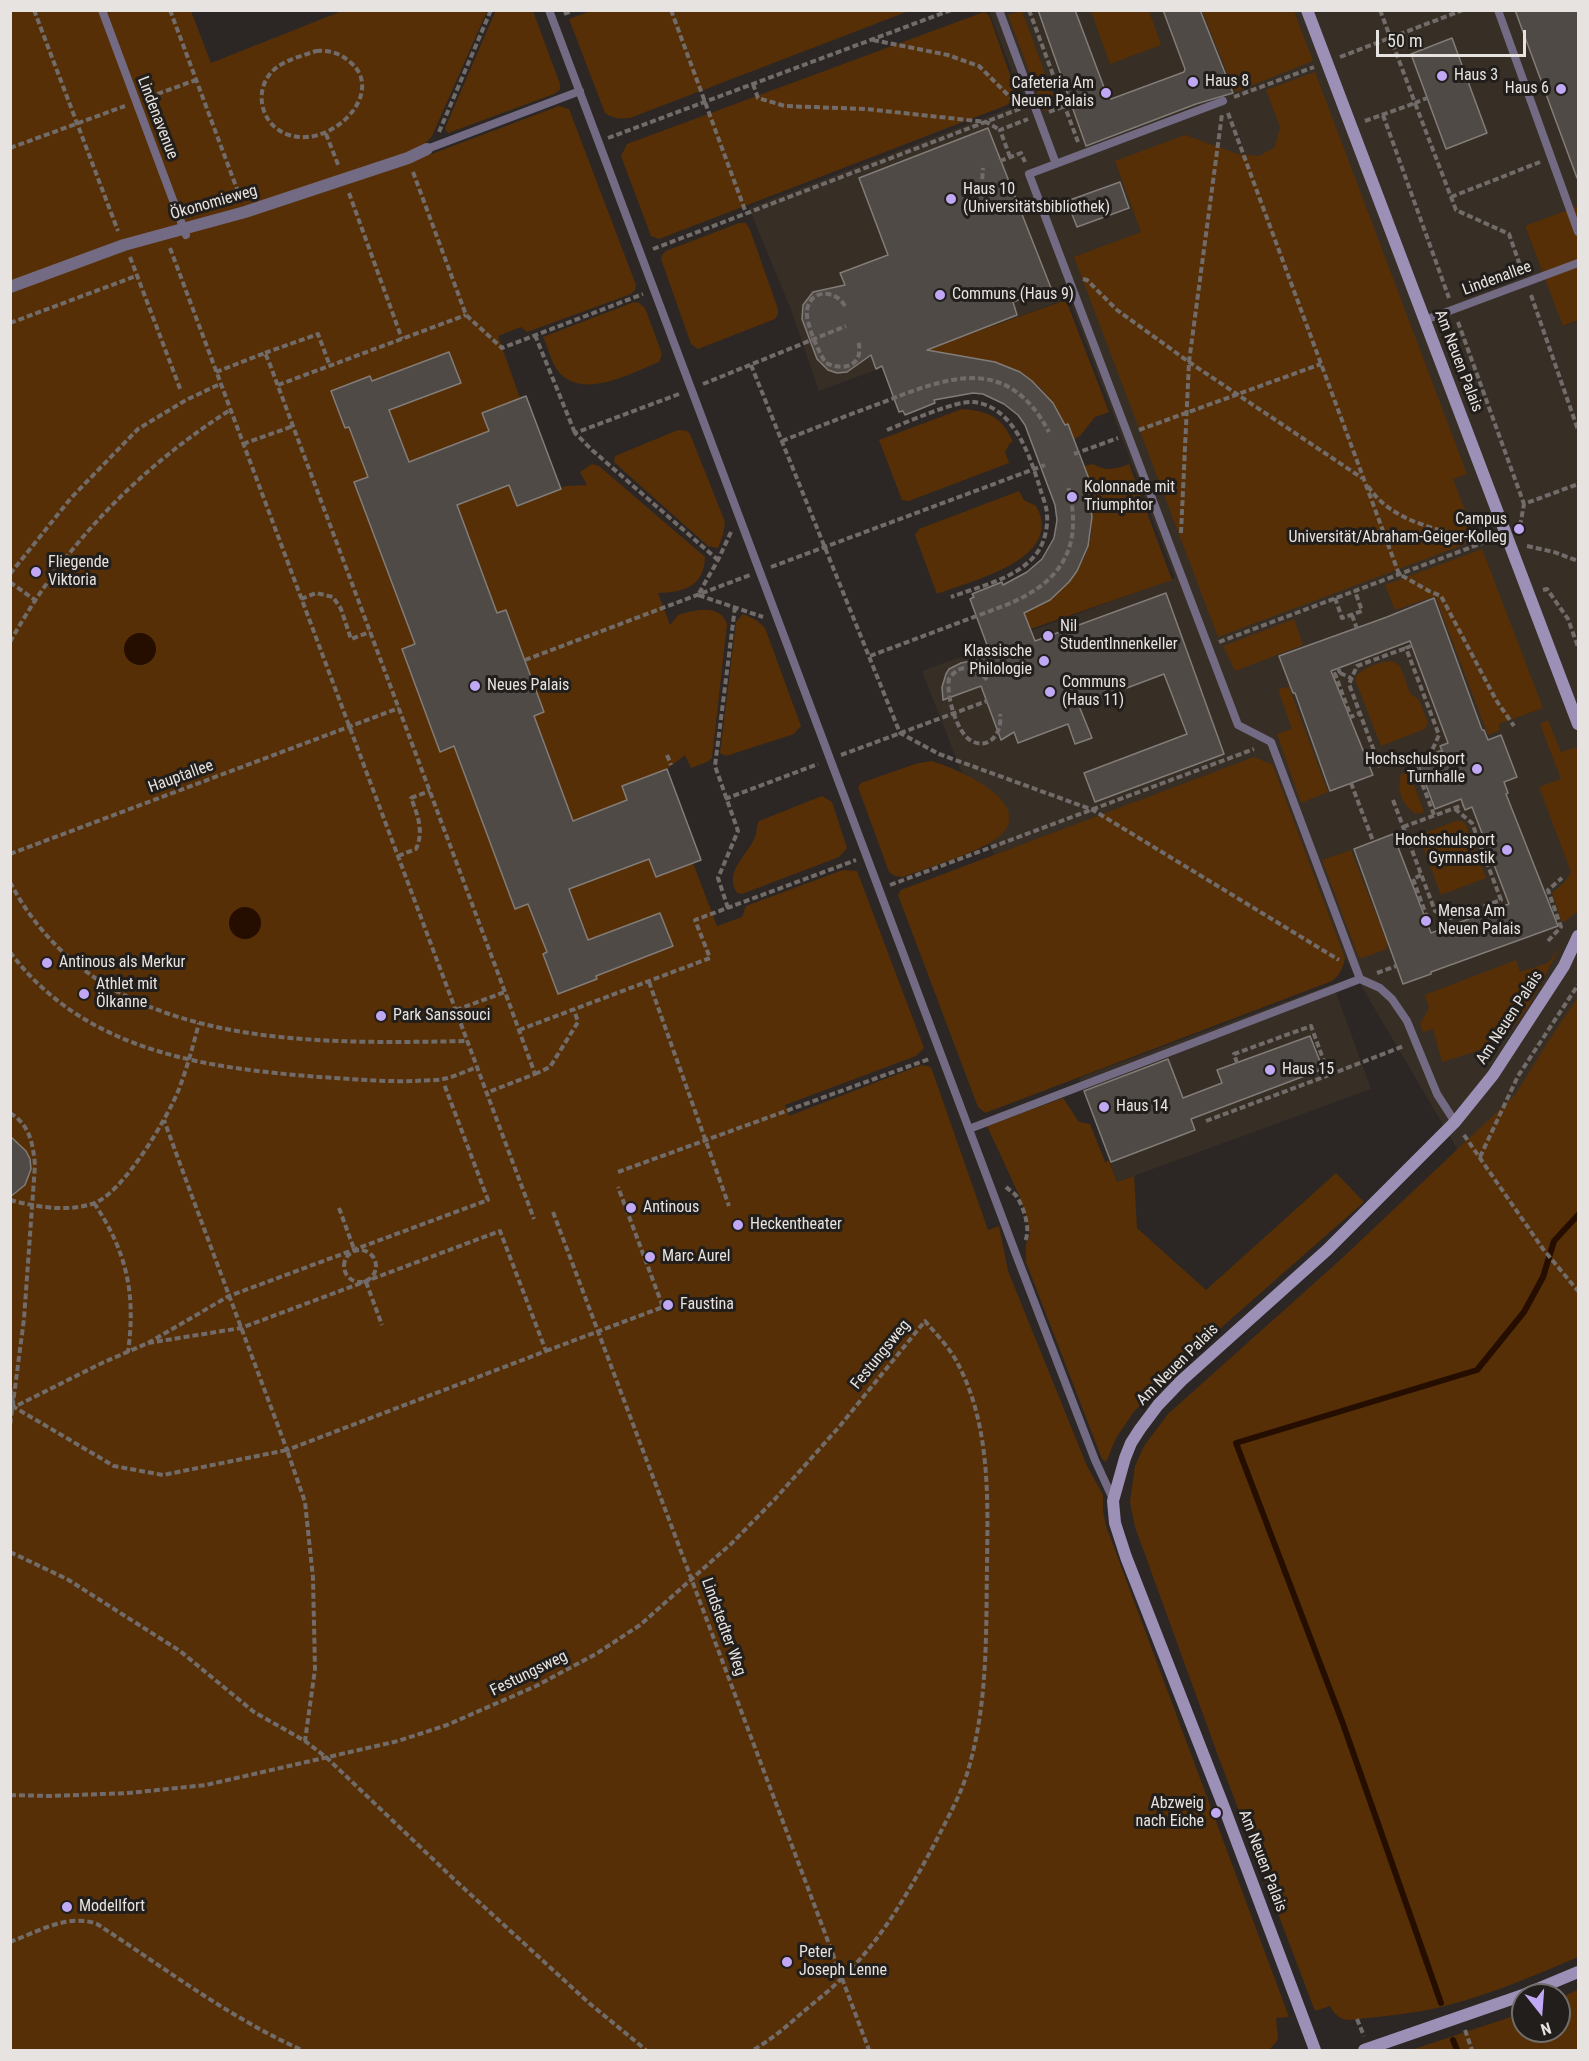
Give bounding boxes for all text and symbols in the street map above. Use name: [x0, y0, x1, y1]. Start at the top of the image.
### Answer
scale bar: [1379, 18, 1529, 56]
text: 50 m: [1387, 30, 1422, 51]
place label: Haus 3: [1454, 66, 1498, 86]
marker: Haus 3: [1435, 69, 1449, 83]
place label: Haus 8: [1205, 72, 1249, 92]
street label: Lindenavenue: [132, 74, 182, 162]
place label: Cafeteria Am Neuen Palais: [1011, 74, 1094, 112]
marker: Haus 8: [1186, 75, 1200, 89]
place label: Haus 6: [1505, 79, 1549, 99]
marker: Haus 6: [1554, 82, 1568, 96]
marker: Cafeteria Am Neuen Palais: [1099, 86, 1113, 100]
place label: Haus 10 (Universitätsbibliothek): [963, 180, 1110, 218]
street label: Ökonomieweg: [168, 181, 260, 225]
marker: Haus 10 (Universitätsbibliothek): [944, 192, 958, 206]
street label: Lindenallee: [1460, 258, 1534, 300]
place label: Communs (Haus 9): [952, 285, 1074, 305]
marker: Communs (Haus 9): [933, 288, 947, 302]
street label: Am Neuen Palais: [1430, 307, 1486, 415]
place label: Kolonnade mit Triumphtor: [1084, 478, 1175, 516]
marker: Kolonnade mit Triumphtor: [1065, 490, 1079, 504]
place label: Campus Universität/Abraham-Geiger-Kolleg: [1289, 510, 1507, 548]
marker: Campus Universität/Abraham-Geiger-Kolleg: [1512, 522, 1526, 536]
place label: Fliegende Viktoria: [48, 553, 109, 591]
marker: Fliegende Viktoria: [29, 565, 43, 579]
place label: Nil StudentInnenkeller: [1060, 617, 1178, 655]
marker: Nil StudentInnenkeller: [1041, 629, 1055, 643]
place label: Klassische Philologie: [964, 642, 1032, 680]
marker: Klassische Philologie: [1037, 654, 1051, 668]
place label: Communs (Haus 11): [1062, 673, 1126, 711]
place label: Neues Palais: [487, 676, 569, 696]
marker: Neues Palais: [468, 679, 482, 693]
marker: Communs (Haus 11): [1043, 685, 1057, 699]
place label: Hochschulsport Turnhalle: [1365, 750, 1465, 788]
street label: Hauptallee: [146, 756, 216, 798]
marker: Hochschulsport Turnhalle: [1470, 762, 1484, 776]
place label: Hochschulsport Gymnastik: [1395, 831, 1495, 869]
marker: Hochschulsport Gymnastik: [1500, 843, 1514, 857]
place label: Mensa Am Neuen Palais: [1438, 902, 1521, 940]
marker: Mensa Am Neuen Palais: [1419, 914, 1433, 928]
place label: Antinous als Merkur: [59, 953, 185, 973]
marker: Antinous als Merkur: [40, 956, 54, 970]
street label: Am Neuen Palais: [1473, 968, 1547, 1068]
place label: Athlet mit Ölkanne: [96, 975, 158, 1013]
marker: Athlet mit Ölkanne: [77, 987, 91, 1001]
place label: Park Sanssouci: [393, 1006, 490, 1026]
marker: Park Sanssouci: [374, 1009, 388, 1023]
place label: Haus 15: [1282, 1060, 1334, 1080]
marker: Haus 15: [1263, 1063, 1277, 1077]
place label: Haus 14: [1116, 1097, 1168, 1117]
marker: Haus 14: [1097, 1100, 1111, 1114]
place label: Antinous: [643, 1198, 699, 1218]
marker: Antinous: [624, 1201, 638, 1215]
place label: Heckentheater: [750, 1215, 842, 1235]
marker: Heckentheater: [731, 1218, 745, 1232]
place label: Marc Aurel: [662, 1247, 730, 1267]
marker: Marc Aurel: [643, 1250, 657, 1264]
place label: Faustina: [680, 1295, 734, 1315]
marker: Faustina: [661, 1298, 675, 1312]
street label: Festungsweg: [847, 1317, 915, 1393]
street label: Am Neuen Palais: [1133, 1320, 1223, 1410]
street label: Lindstedter Weg: [696, 1576, 750, 1678]
street label: Festungsweg: [487, 1647, 571, 1701]
place label: Abzweig nach Eiche: [1136, 1794, 1204, 1832]
marker: Abzweig nach Eiche: [1209, 1806, 1223, 1820]
street label: Am Neuen Palais: [1234, 1807, 1290, 1915]
place label: Modellfort: [79, 1897, 145, 1917]
marker: Modellfort: [60, 1900, 74, 1914]
place label: Peter Joseph Lenne: [799, 1943, 887, 1981]
marker: Peter Joseph Lenne: [780, 1955, 794, 1969]
north arrow: [1511, 1983, 1571, 2043]
text: N: [1538, 2018, 1553, 2039]

